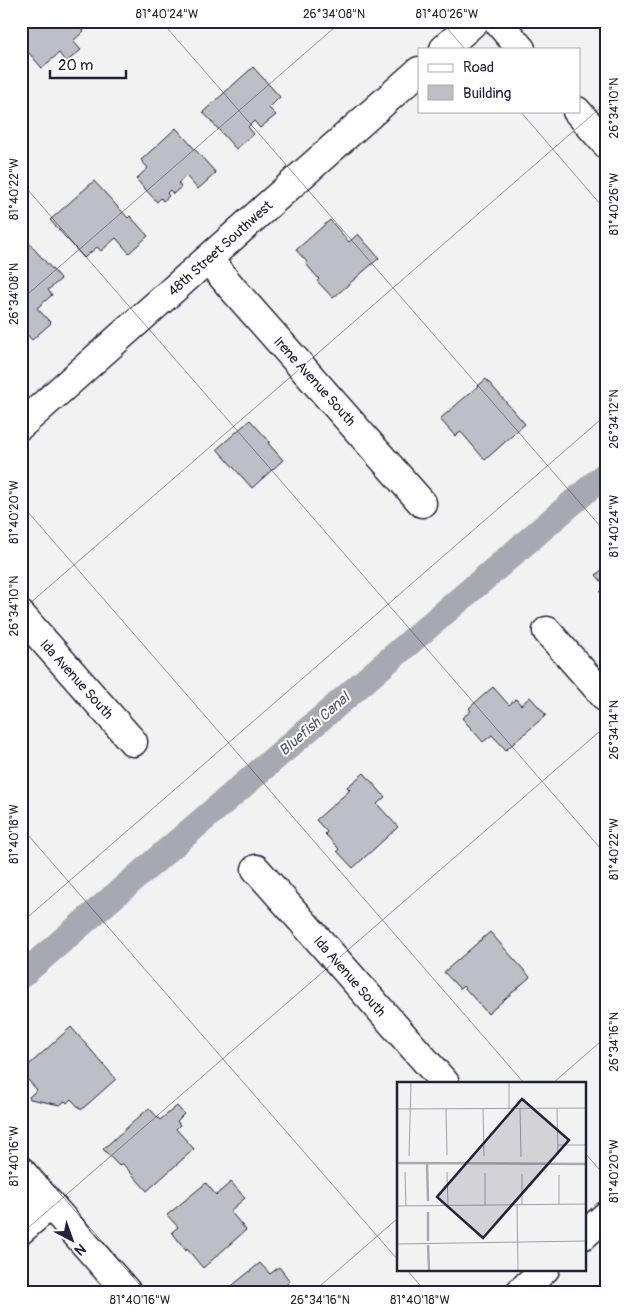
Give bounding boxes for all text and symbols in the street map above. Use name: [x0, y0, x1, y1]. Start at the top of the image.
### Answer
text: 81°40'24"W: [136, 7, 198, 22]
text: 26°34'08"N: [303, 7, 365, 22]
text: 81°40'26"W: [416, 7, 478, 22]
scale bar: [50, 48, 126, 80]
legend: [418, 48, 580, 112]
text: 20 m: [58, 56, 93, 75]
text: Road: [463, 58, 494, 77]
text: 26°34'10"N: [607, 78, 622, 138]
text: Building: [463, 84, 511, 103]
text: 81°40'22"W: [7, 158, 22, 220]
text: 81°40'26"W: [607, 173, 622, 235]
street label: 48th Street Southwest: [165, 197, 276, 300]
text: 26°34'08"N: [7, 263, 22, 325]
street label: Irene Avenue South: [270, 333, 359, 429]
text: 26°34'12"N: [607, 389, 622, 449]
text: 81°40'20"W: [7, 480, 22, 544]
text: 81°40'24"W: [607, 495, 622, 557]
text: 26°34'10"N: [7, 576, 22, 636]
street label: Ida Avenue South: [36, 636, 117, 723]
water label: Bluefish Canal: [275, 688, 355, 760]
text: 26°34'14"N: [607, 700, 622, 760]
text: 81°40'18"W: [7, 804, 22, 864]
text: 81°40'22"W: [607, 818, 622, 880]
street label: Ida Avenue South: [310, 932, 389, 1020]
text: 26°34'16"N: [607, 1012, 622, 1072]
inset map: [397, 1082, 586, 1270]
text: 81°40'16"W: [7, 1126, 22, 1186]
text: 81°40'20"W: [607, 1139, 622, 1203]
north arrow: [48, 1216, 98, 1266]
text: N: [71, 1240, 89, 1259]
text: 81°40'16"W: [110, 1293, 170, 1308]
text: 26°34'16"N: [290, 1293, 350, 1308]
text: 81°40'18"W: [390, 1293, 450, 1308]

